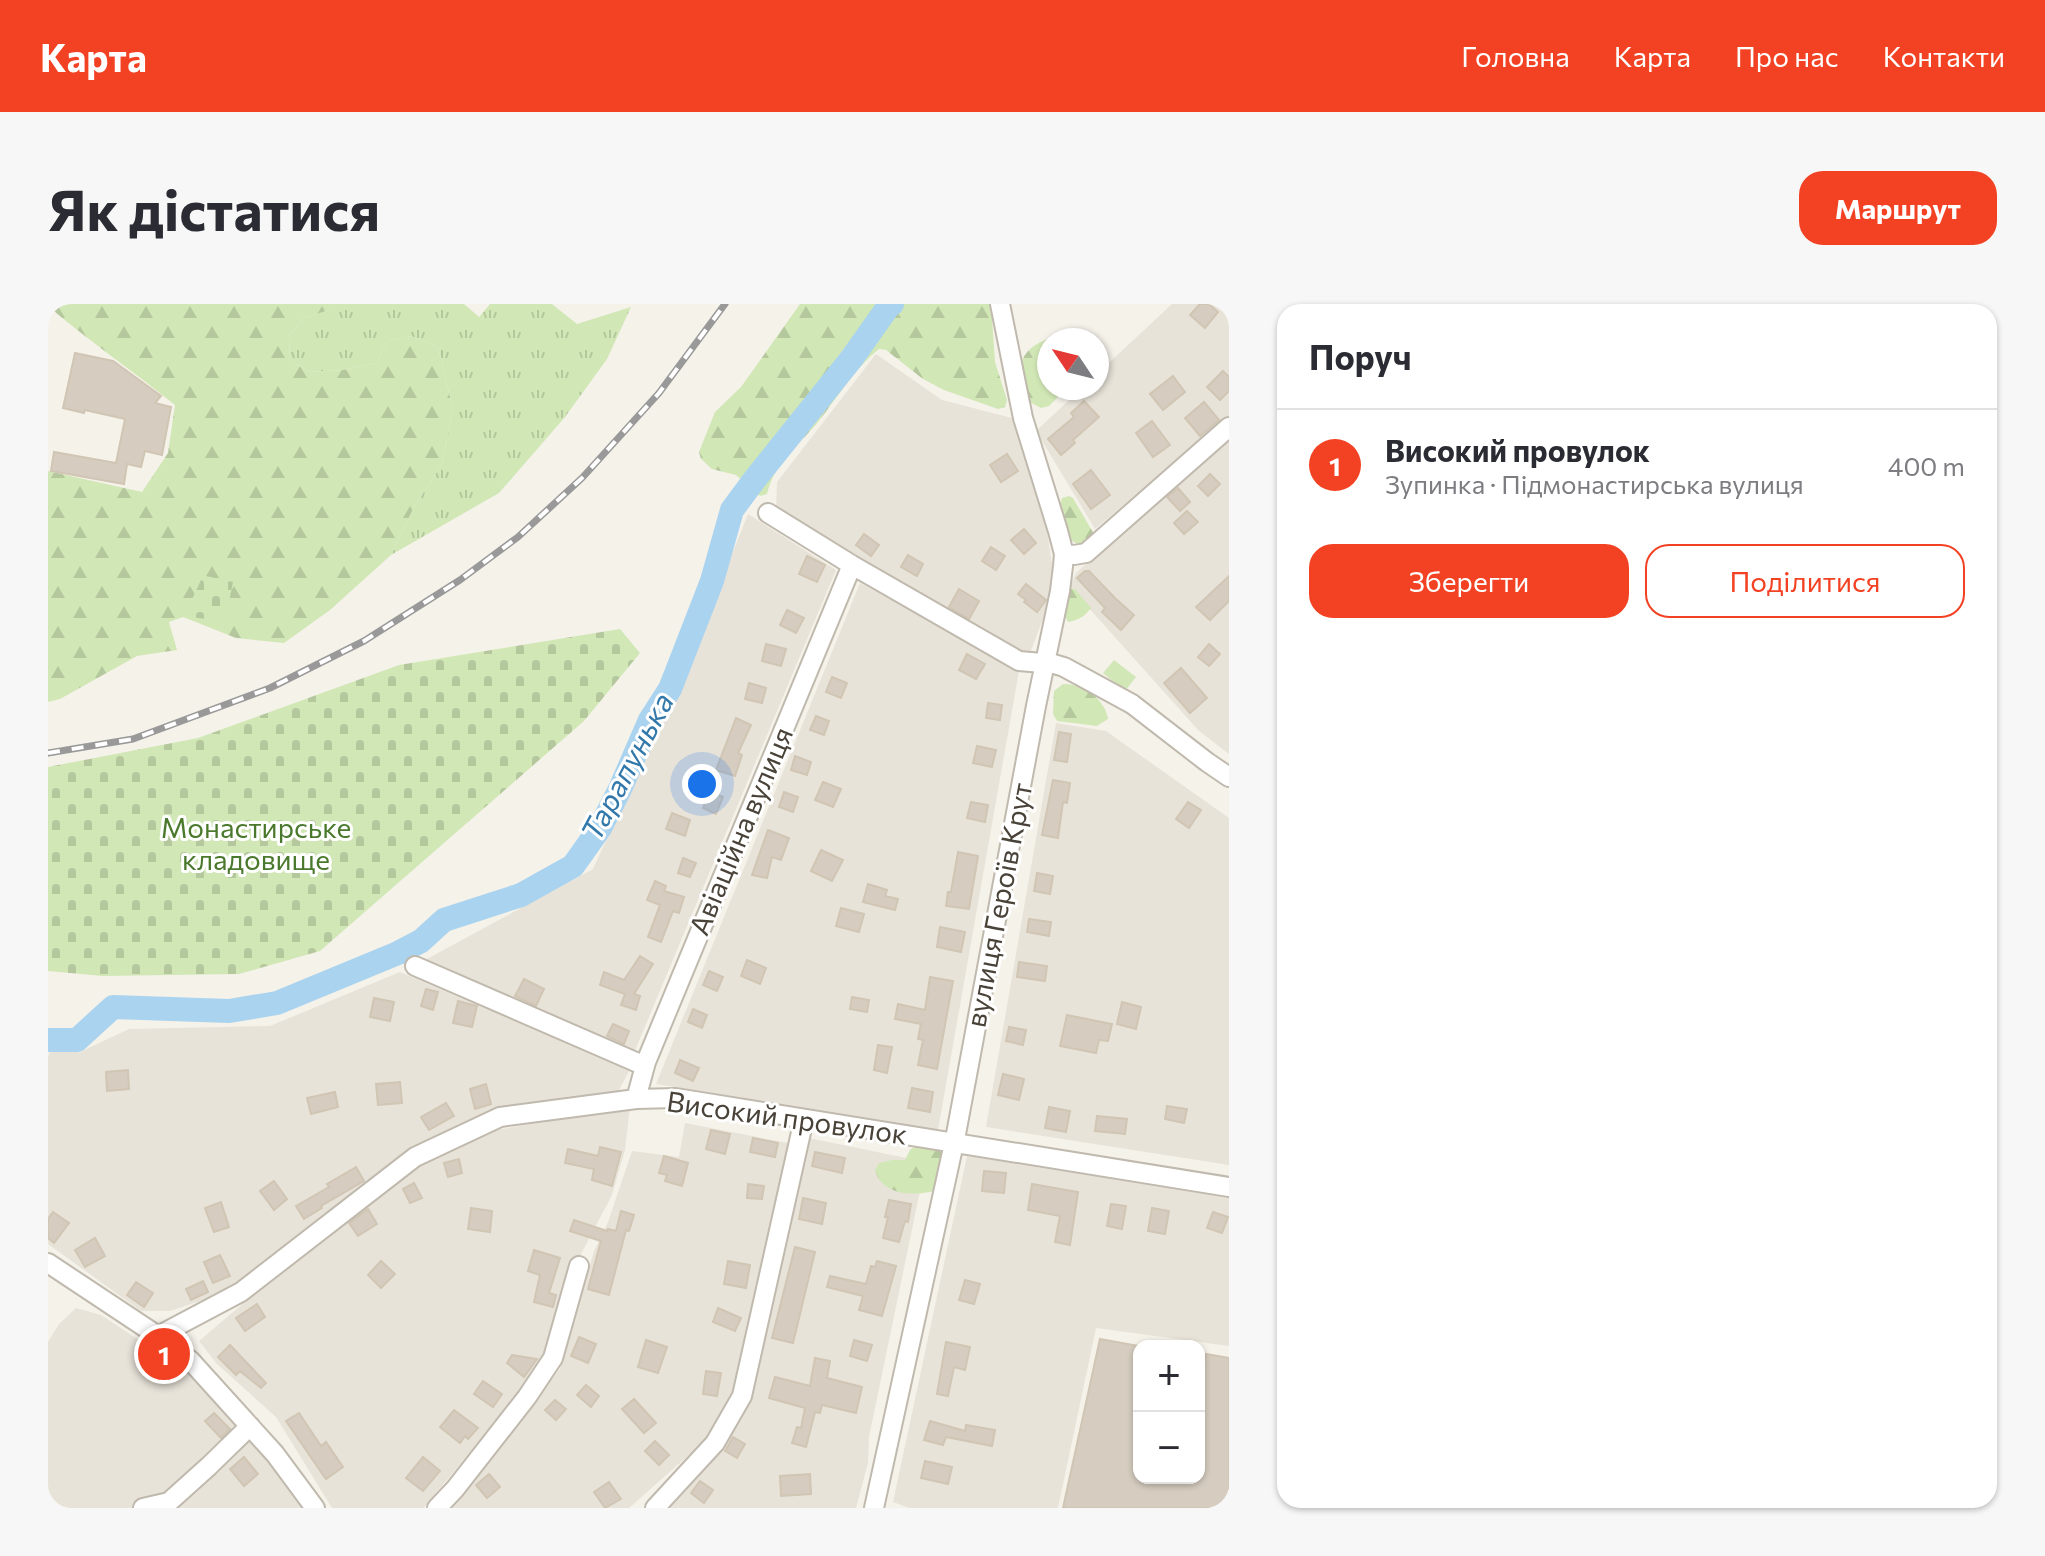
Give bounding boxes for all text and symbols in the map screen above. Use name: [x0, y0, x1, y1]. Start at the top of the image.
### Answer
text: Карта: [40, 33, 147, 80]
text: Головна: [1461, 39, 1570, 73]
text: Карта: [1614, 39, 1691, 73]
text: Про нас: [1735, 39, 1839, 73]
text: Контакти: [1883, 39, 2005, 73]
button: Маршрут: [1799, 171, 1997, 245]
text: Як дістатися: [48, 174, 380, 243]
north arrow: [1037, 328, 1109, 400]
text: Поруч: [1309, 335, 1412, 377]
text: Високий провулок: [1385, 431, 1650, 468]
text: 1: [1329, 450, 1341, 481]
text: 400 m: [1888, 450, 1965, 481]
text: Зупинка · Підмонастирська вулиця: [1385, 468, 1804, 499]
button: Зберегти: [1309, 544, 1629, 618]
button: Поділитися: [1645, 544, 1965, 618]
water label: Тарапунька: [571, 686, 680, 846]
street label: Авіаційна вулиця: [681, 721, 799, 940]
your location: [682, 764, 722, 804]
street label: вулиця Героїв Крут: [958, 780, 1038, 1030]
park label: Монастирське кладовище: [161, 810, 351, 876]
street label: Високий провулок: [665, 1083, 910, 1151]
pin: 1: [138, 1324, 190, 1384]
map controls: [1133, 1340, 1205, 1484]
button: +: [1133, 1340, 1205, 1412]
button: −: [1133, 1412, 1205, 1484]

